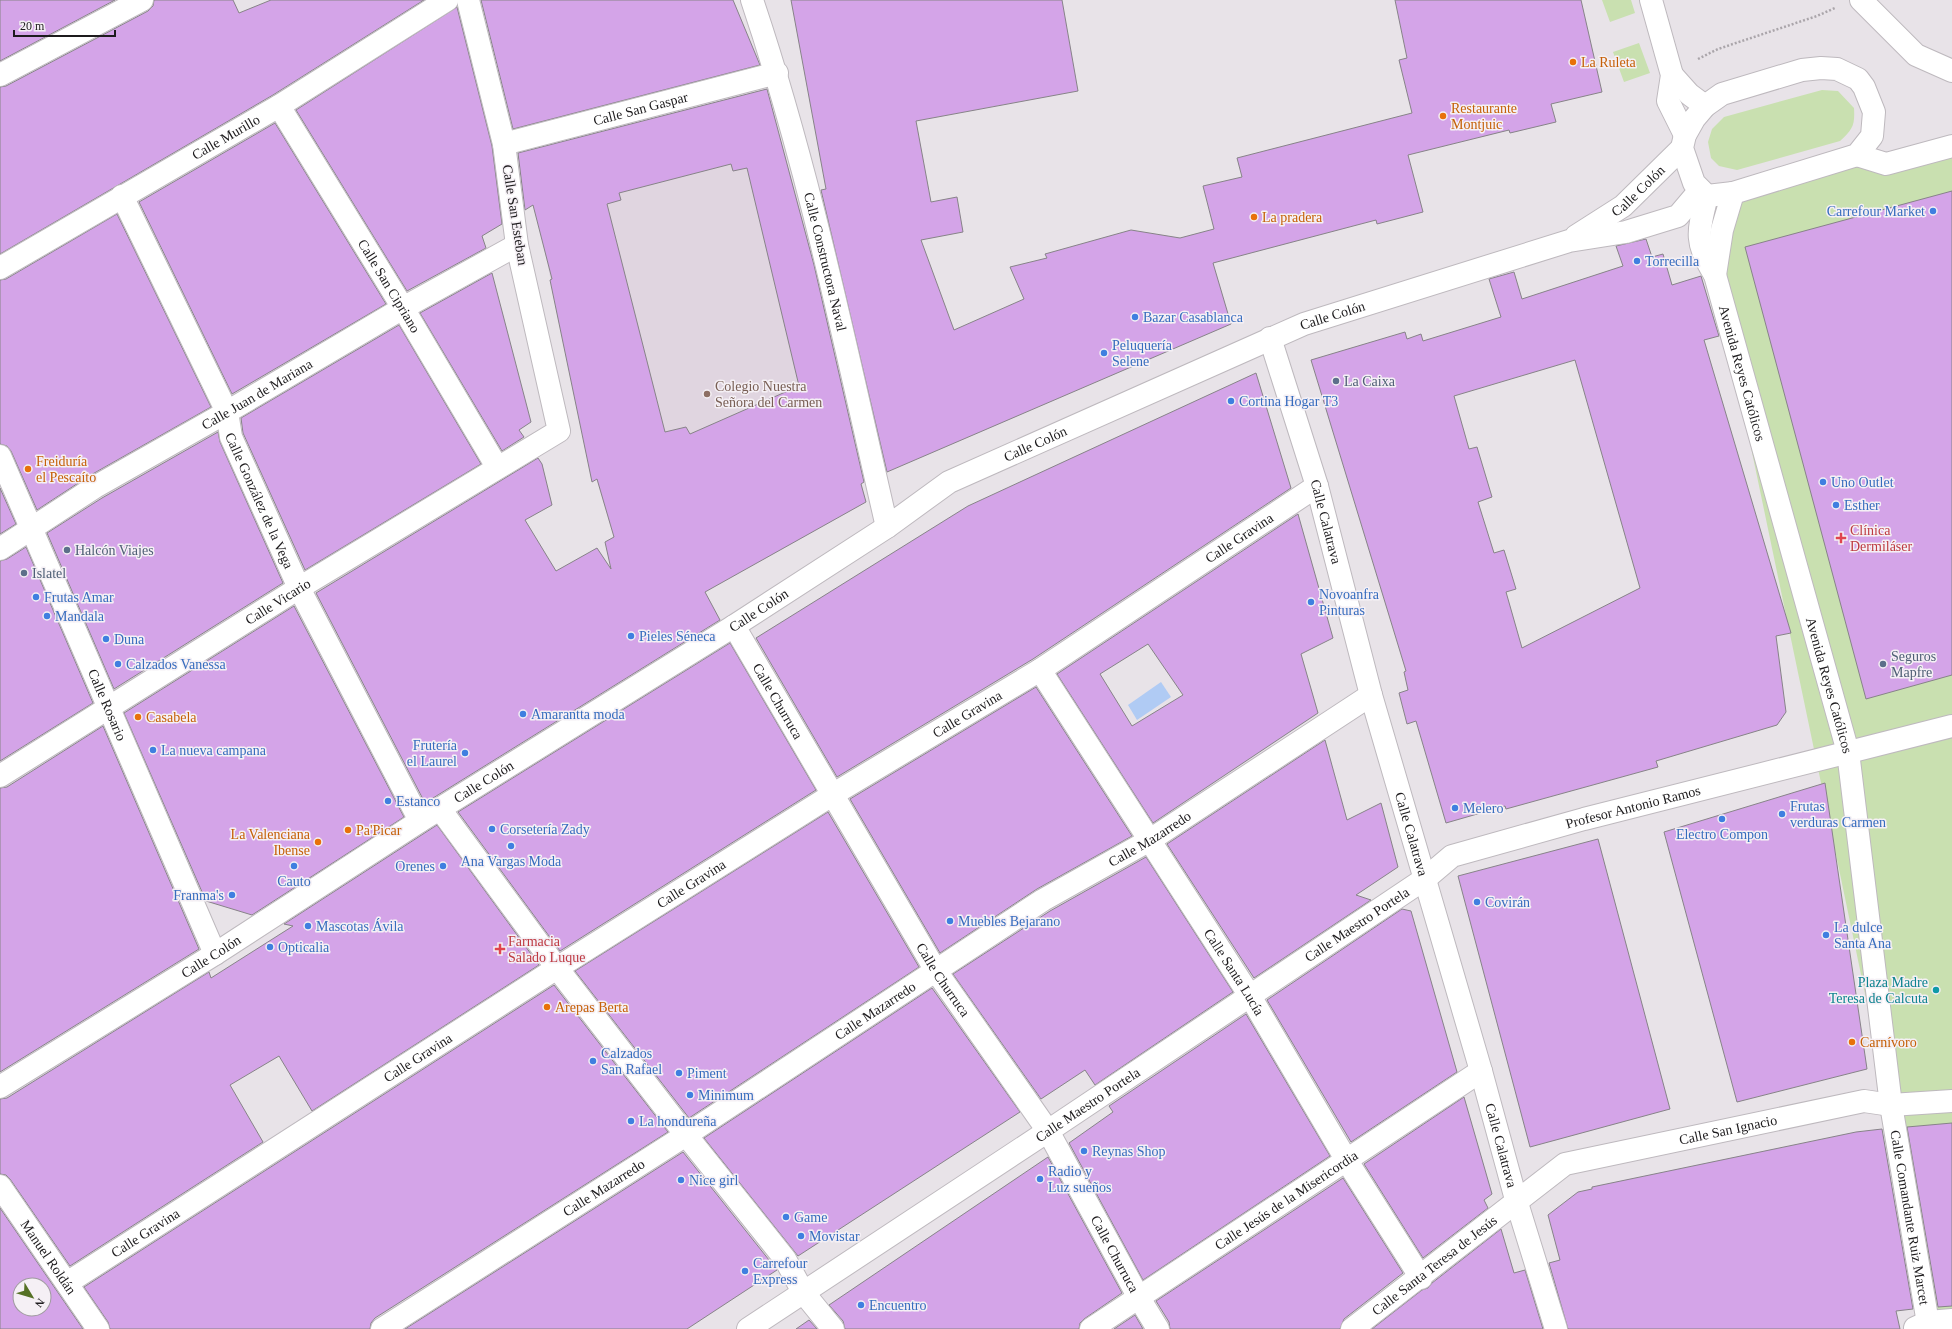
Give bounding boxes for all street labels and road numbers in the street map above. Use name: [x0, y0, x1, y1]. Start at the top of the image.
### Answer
street label: Calle San Gaspar: [592, 89, 690, 128]
street label: Calle Murillo: [189, 111, 262, 162]
street label: Calle Colón: [1609, 162, 1667, 219]
street label: Calle San Esteban: [500, 164, 530, 266]
street label: Calle Constructora Naval: [801, 191, 850, 333]
street label: Calle San Cipriano: [355, 236, 423, 335]
street label: Calle Colón: [1298, 298, 1367, 332]
street label: Avenida Reyes Católicos: [1716, 303, 1768, 443]
street label: Calle Juan de Mariana: [199, 356, 315, 432]
street label: Calle Colón: [1001, 423, 1069, 464]
street label: Calle González de la Vega: [222, 430, 297, 571]
street label: Calle Calatrava: [1308, 477, 1344, 566]
street label: Calle Gravina: [1202, 509, 1276, 566]
street label: Calle Vicario: [242, 575, 313, 627]
street label: Calle Colón: [726, 586, 791, 635]
street label: Avenida Reyes Católicos: [1803, 616, 1855, 755]
street label: Calle Churruca: [750, 661, 806, 742]
street label: Calle Rosario: [85, 667, 129, 743]
street label: Calle Gravina: [930, 687, 1005, 740]
street label: Calle Colón: [451, 757, 516, 806]
street label: Profesor Antonio Ramos: [1564, 782, 1702, 831]
street label: Calle Calatrava: [1392, 790, 1431, 879]
street label: Calle Mazarredo: [1106, 808, 1194, 869]
street label: Calle Gravina: [654, 856, 729, 911]
street label: Calle Maestro Portela: [1302, 884, 1412, 965]
street label: Calle Santa Lucía: [1201, 926, 1268, 1019]
street label: Calle Colón: [178, 932, 243, 981]
street label: Calle Churruca: [914, 940, 973, 1020]
street label: Calle Mazarredo: [832, 978, 918, 1043]
street label: Calle Gravina: [381, 1030, 455, 1085]
street label: Calle Maestro Portela: [1033, 1064, 1143, 1145]
street label: Calle Calatrava: [1483, 1102, 1520, 1190]
street label: Calle San Ignacio: [1678, 1112, 1778, 1147]
street label: Calle Comandante Ruiz Marcet: [1888, 1129, 1932, 1306]
street label: Calle Jesús de la Misericordia: [1212, 1147, 1361, 1253]
street label: Calle Mazarredo: [560, 1156, 647, 1219]
street label: Calle Gravina: [108, 1205, 183, 1260]
street label: Calle Santa Teresa de Jesús: [1369, 1212, 1500, 1318]
street label: Calle Churruca: [1088, 1213, 1142, 1296]
street label: Manuel Roldán: [18, 1217, 79, 1297]

